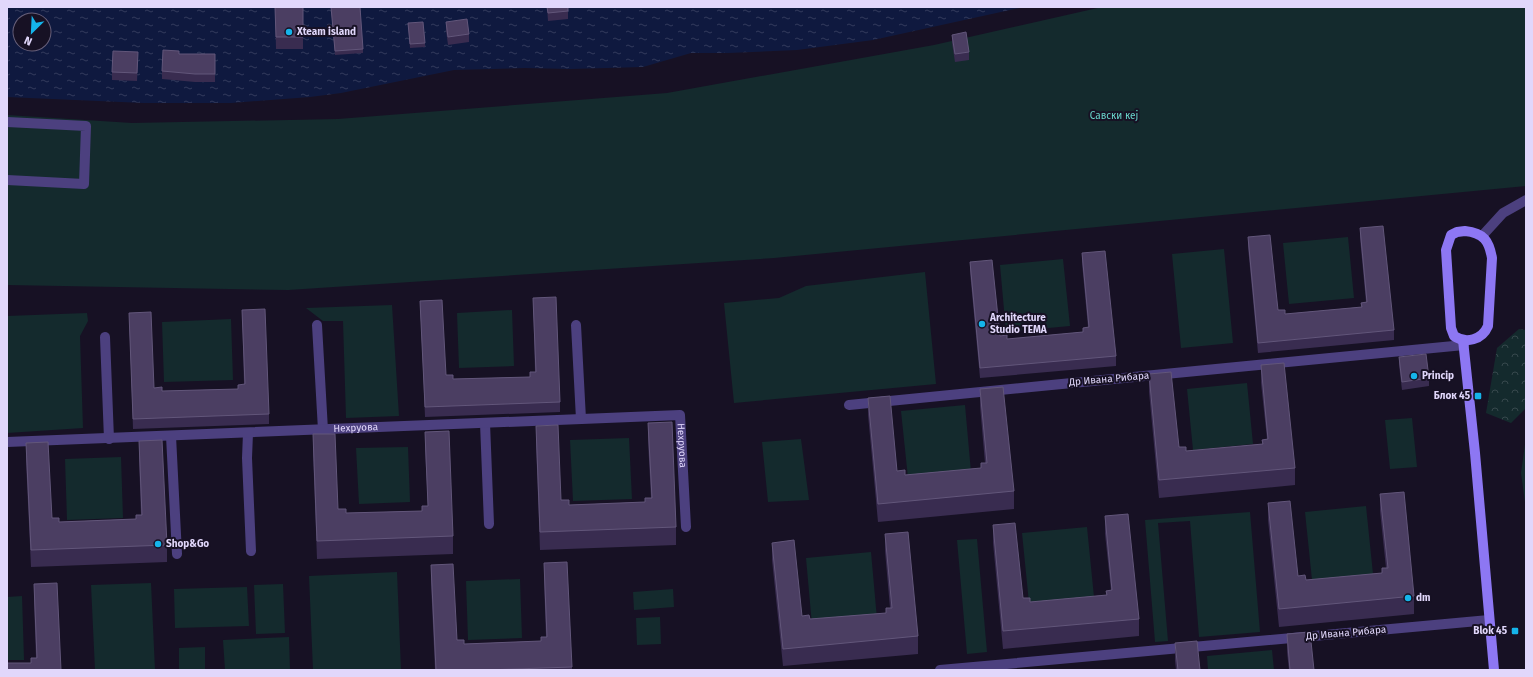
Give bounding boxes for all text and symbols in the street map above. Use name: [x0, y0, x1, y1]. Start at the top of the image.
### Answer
north arrow: [12, 12, 52, 52]
place label: Xteam island: [296, 26, 356, 38]
marker: Xteam island: [284, 27, 294, 37]
text: N: [22, 33, 34, 48]
park label: Савски кеј: [1090, 109, 1138, 122]
place label: Architecture Studio TEMA: [989, 312, 1048, 336]
marker: Architecture Studio TEMA: [977, 319, 987, 329]
street label: Др Ивана Рибара: [1067, 370, 1150, 389]
place label: Princip: [1422, 370, 1454, 382]
marker: Princip: [1409, 371, 1419, 381]
place label: Блок 45: [1434, 390, 1471, 402]
marker: Блок 45: [1473, 391, 1483, 401]
street label: Нехруова: [333, 421, 378, 435]
street label: Нехруова: [674, 423, 689, 468]
place label: Shop&Go: [166, 538, 209, 550]
marker: Shop&Go: [153, 539, 163, 549]
place label: dm: [1416, 592, 1430, 604]
marker: dm: [1403, 593, 1413, 603]
street label: Др Ивана Рибара: [1304, 624, 1387, 643]
place label: Blok 45: [1473, 625, 1508, 637]
marker: Blok 45: [1510, 626, 1520, 636]

